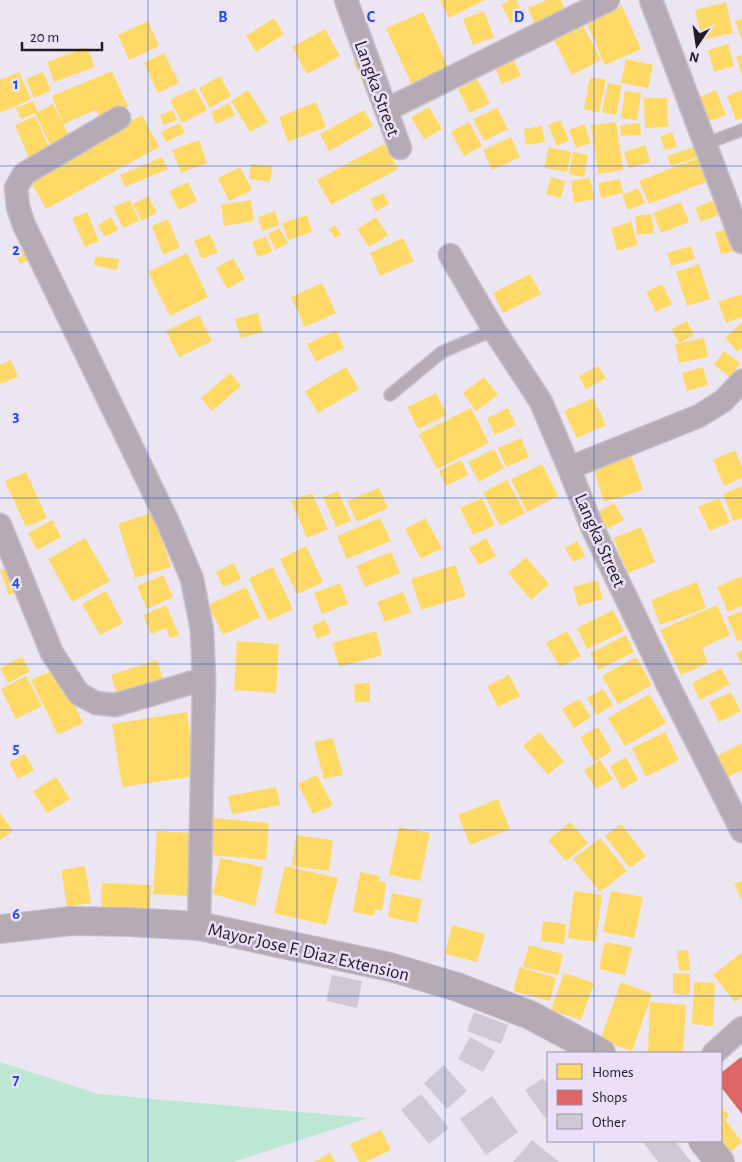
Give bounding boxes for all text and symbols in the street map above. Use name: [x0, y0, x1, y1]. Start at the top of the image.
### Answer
text: B: [218, 9, 228, 25]
text: C: [367, 9, 376, 25]
text: D: [514, 9, 525, 25]
scale bar: [22, 20, 102, 52]
north arrow: [672, 20, 722, 70]
text: 20 m: [30, 30, 59, 45]
street label: Langka Street: [350, 38, 403, 139]
text: N: [688, 49, 701, 65]
text: 1: [13, 76, 19, 92]
text: 2: [12, 242, 20, 258]
text: 3: [13, 408, 20, 424]
street label: Langka Street: [571, 491, 629, 590]
text: 4: [12, 574, 20, 590]
text: 5: [13, 740, 20, 756]
text: 6: [12, 906, 20, 922]
street label: Mayor Jose F. Diaz Extension: [206, 920, 411, 985]
legend: [547, 1052, 722, 1142]
text: Homes: [592, 1065, 634, 1080]
text: 7: [13, 1072, 20, 1088]
text: Shops: [592, 1090, 627, 1105]
text: Other: [592, 1115, 626, 1130]

